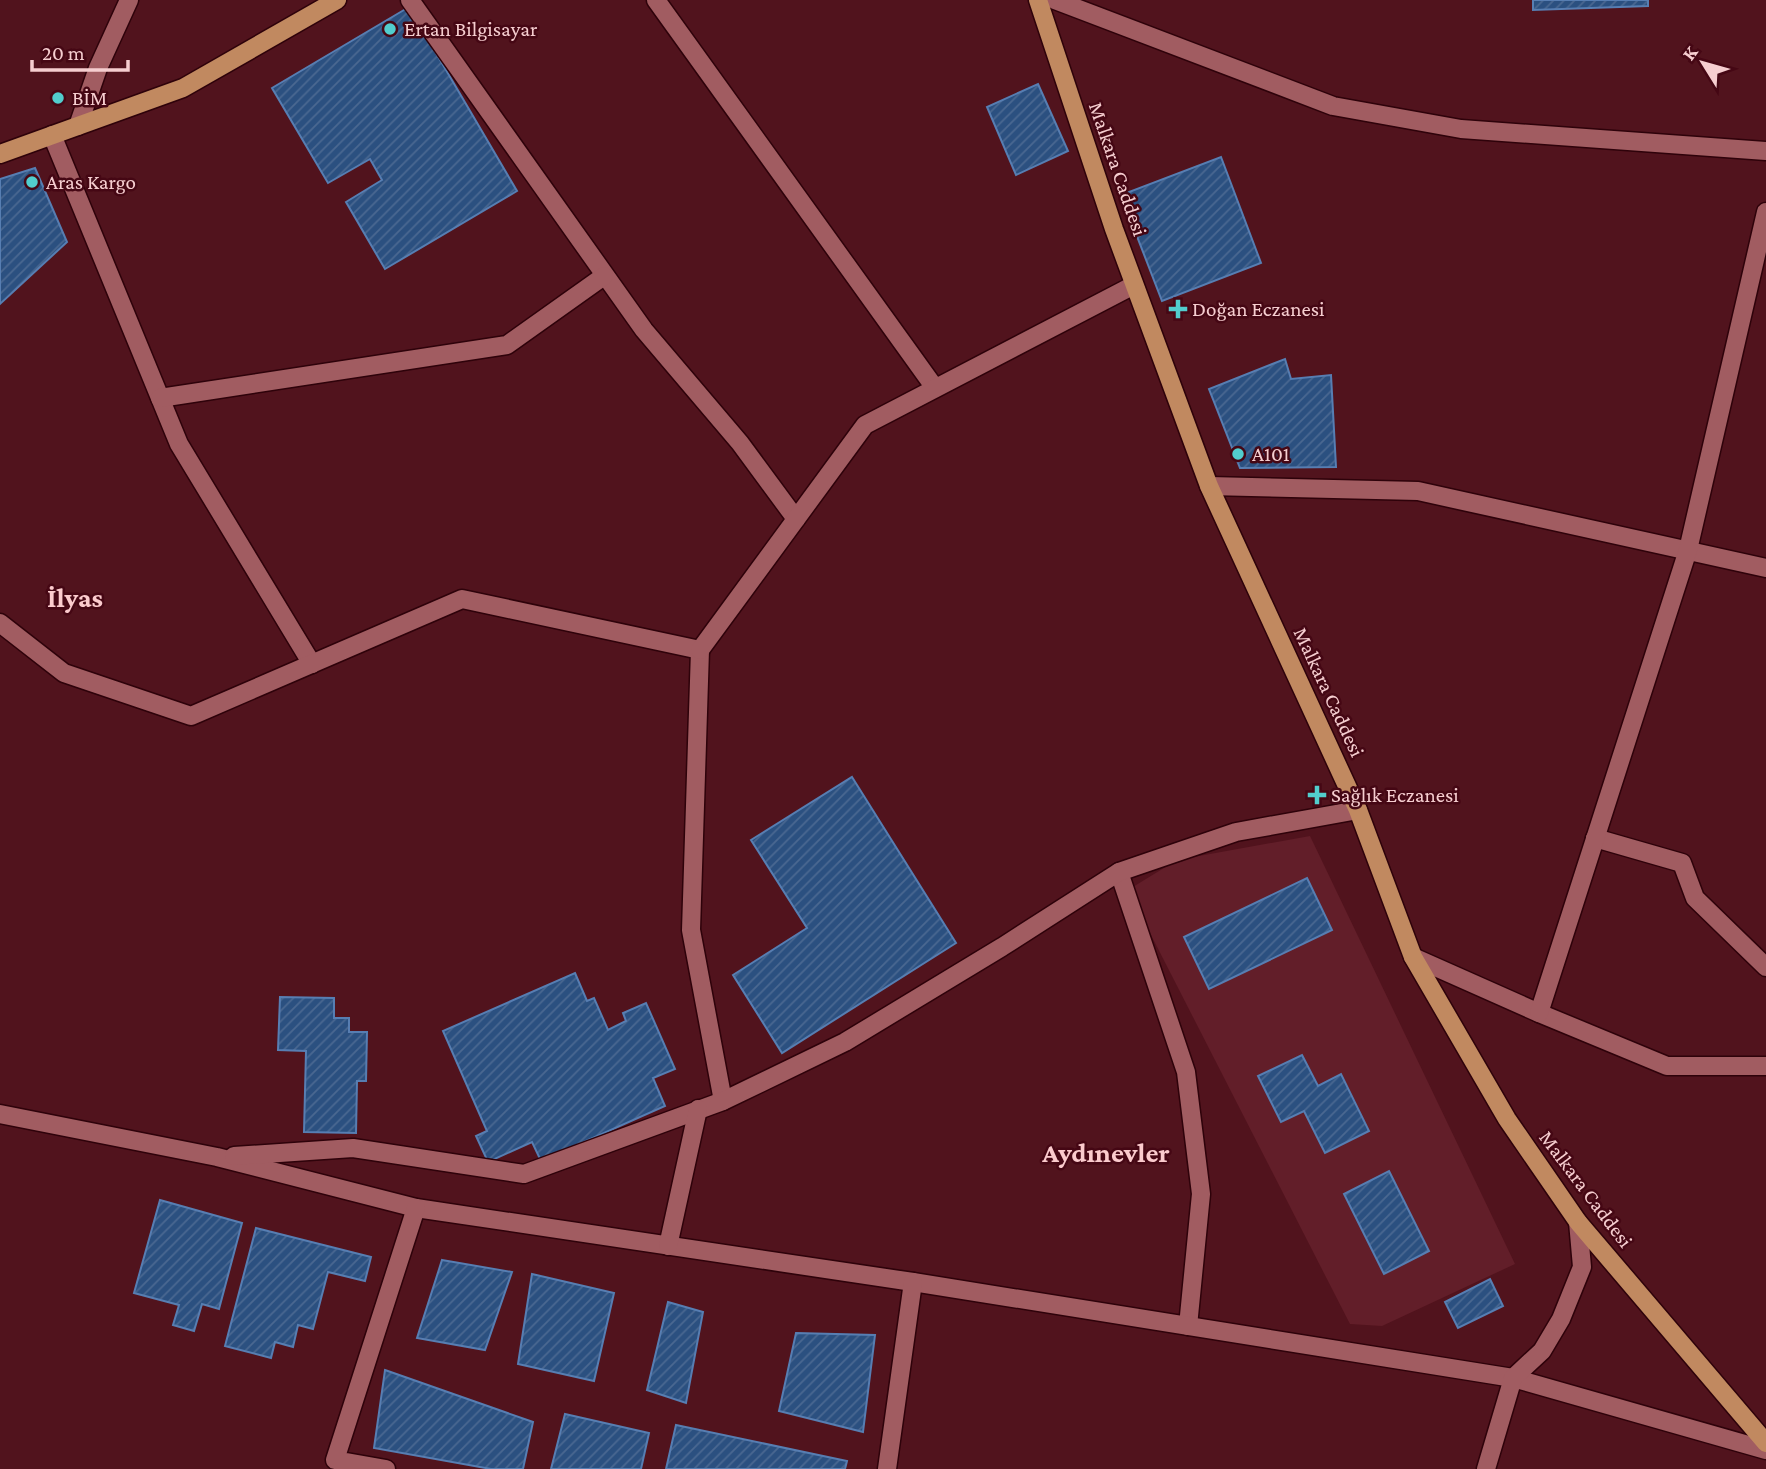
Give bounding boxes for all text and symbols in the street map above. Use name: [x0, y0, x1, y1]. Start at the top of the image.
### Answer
place label: Ertan Bilgisayar: [404, 17, 538, 41]
marker: Ertan Bilgisayar: [382, 21, 398, 37]
scale bar: [32, 28, 128, 72]
north arrow: [1668, 28, 1738, 98]
text: 20 m: [42, 41, 85, 65]
text: K: [1678, 41, 1702, 64]
place label: BİM: [72, 86, 107, 110]
marker: BİM: [50, 90, 66, 106]
street label: Malkara Caddesi: [1084, 99, 1152, 240]
place label: Aras Kargo: [46, 170, 136, 194]
marker: Aras Kargo: [24, 174, 40, 190]
place label: Doğan Eczanesi: [1192, 297, 1325, 321]
marker: Doğan Eczanesi: [1170, 301, 1186, 317]
place label: A101: [1252, 442, 1290, 466]
marker: A101: [1230, 446, 1246, 462]
district label: İlyas: [47, 582, 103, 613]
street label: Malkara Caddesi: [1289, 623, 1370, 761]
place label: Sağlık Eczanesi: [1331, 783, 1459, 807]
marker: Sağlık Eczanesi: [1309, 787, 1325, 803]
street label: Malkara Caddesi: [1534, 1126, 1638, 1253]
district label: Aydınevler: [1041, 1137, 1170, 1168]

